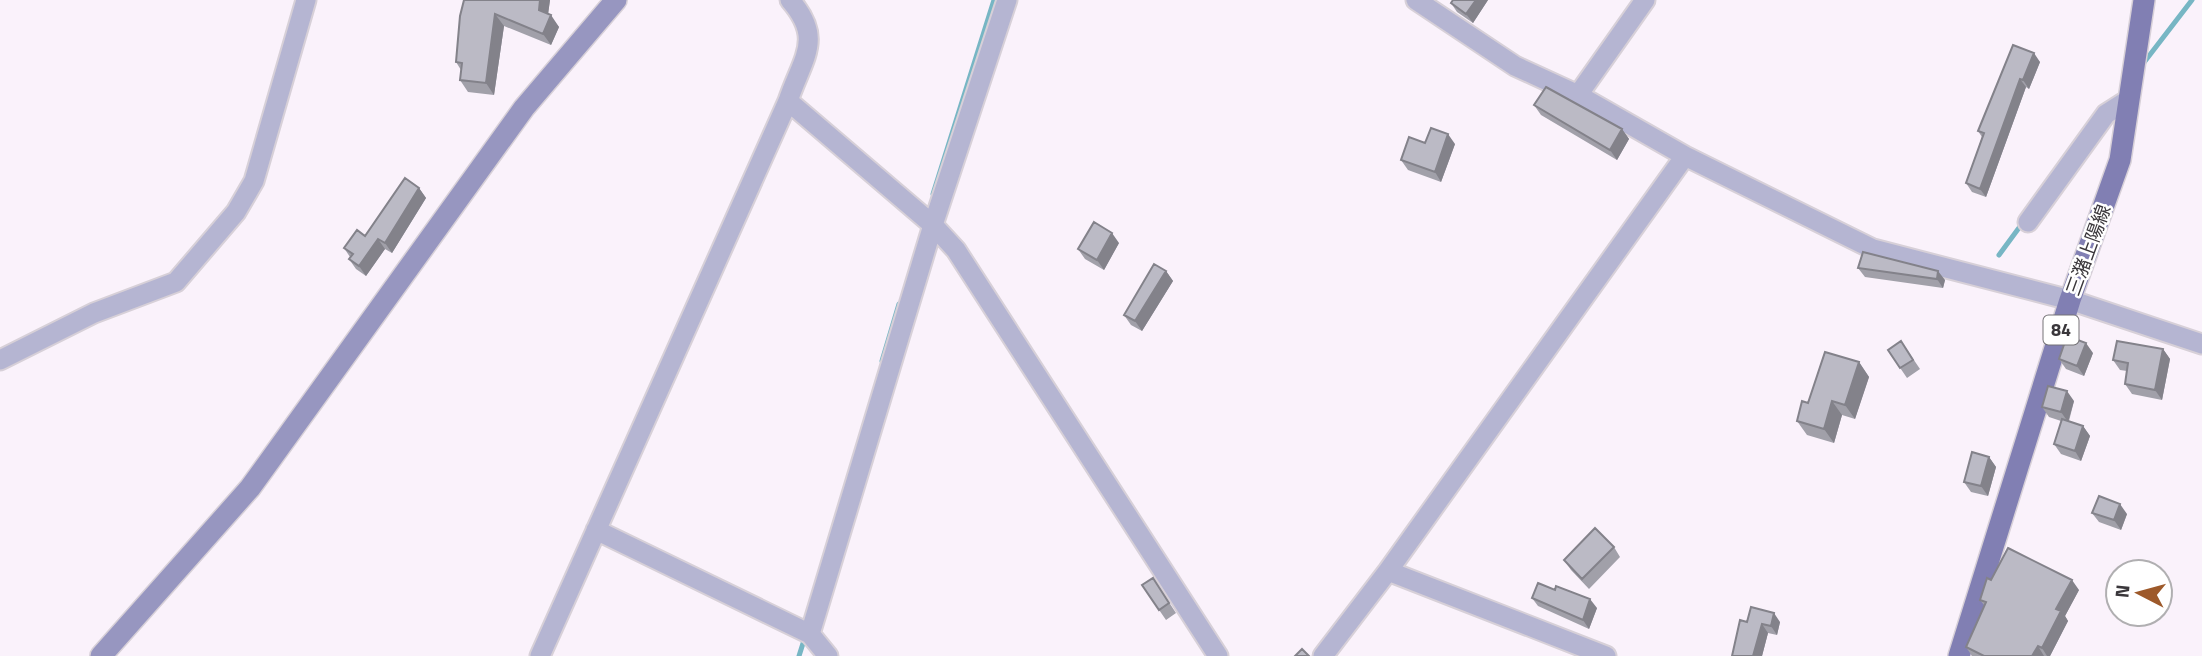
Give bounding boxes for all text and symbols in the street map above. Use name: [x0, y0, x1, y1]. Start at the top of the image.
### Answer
street label: 三潴上陽線: [2058, 200, 2117, 299]
road number: 84: [2044, 316, 2078, 344]
north arrow: [2104, 558, 2174, 628]
text: N: [2106, 583, 2137, 599]

